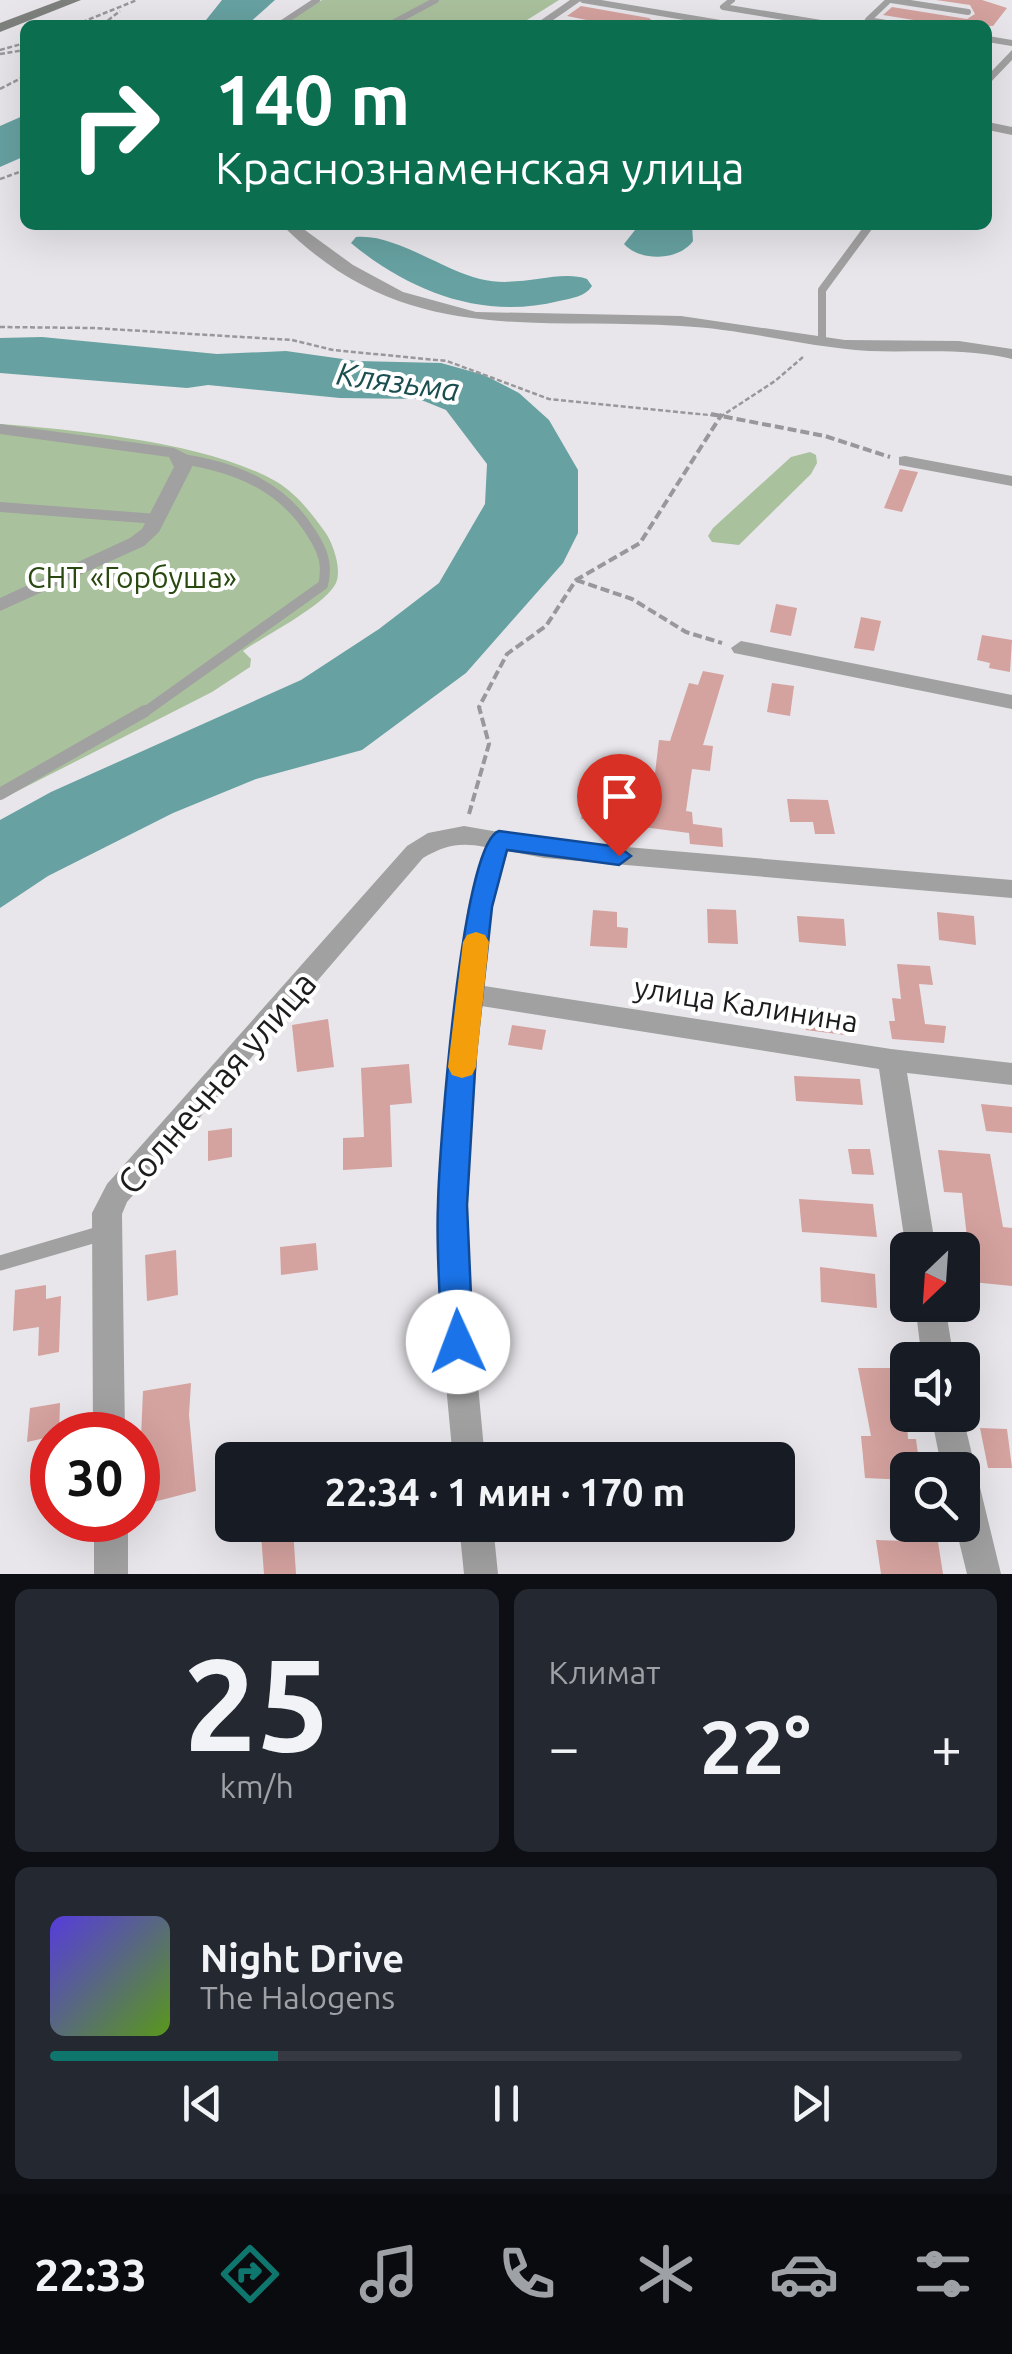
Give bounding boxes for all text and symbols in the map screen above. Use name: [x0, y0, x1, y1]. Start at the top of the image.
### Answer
icon: right: [50, 60, 180, 190]
text: 140 m: [215, 60, 410, 138]
text: Краснознаменская улица: [215, 142, 745, 193]
water label: Клязьма: [334, 355, 462, 407]
park label: СНТ «Горбуша»: [27, 560, 237, 594]
pin: [577, 754, 662, 857]
icon: arrive: [592, 769, 647, 824]
street label: Солнечная улица: [109, 963, 324, 1202]
street label: улица Калинина: [632, 970, 861, 1038]
north arrow: [890, 1232, 980, 1322]
map controls: [890, 1232, 980, 1542]
position arrow: [406, 1290, 510, 1394]
button: sound: [890, 1342, 980, 1432]
speed limit sign: 30: [30, 1412, 160, 1542]
button: search: [890, 1452, 980, 1542]
text: 22:34 · 1 мин · 170 m: [325, 1471, 685, 1513]
text: 25: [183, 1630, 330, 1776]
text: Климат: [549, 1654, 660, 1690]
text: 22°: [700, 1704, 811, 1788]
text: −: [549, 1716, 580, 1777]
text: +: [931, 1716, 962, 1777]
text: km/h: [220, 1768, 294, 1804]
text: Night Drive: [200, 1937, 404, 1979]
text: The Halogens: [200, 1979, 395, 2015]
icon: previous: [175, 2076, 230, 2131]
icon: pause: [479, 2076, 534, 2131]
icon: next: [783, 2076, 838, 2131]
icon: directions: [215, 2239, 285, 2309]
icon: music: [354, 2239, 424, 2309]
icon: phone: [492, 2239, 562, 2309]
icon: climate: [631, 2239, 701, 2309]
icon: car: [769, 2239, 839, 2309]
icon: filters: [908, 2239, 978, 2309]
text: 22:33: [34, 2249, 147, 2300]

